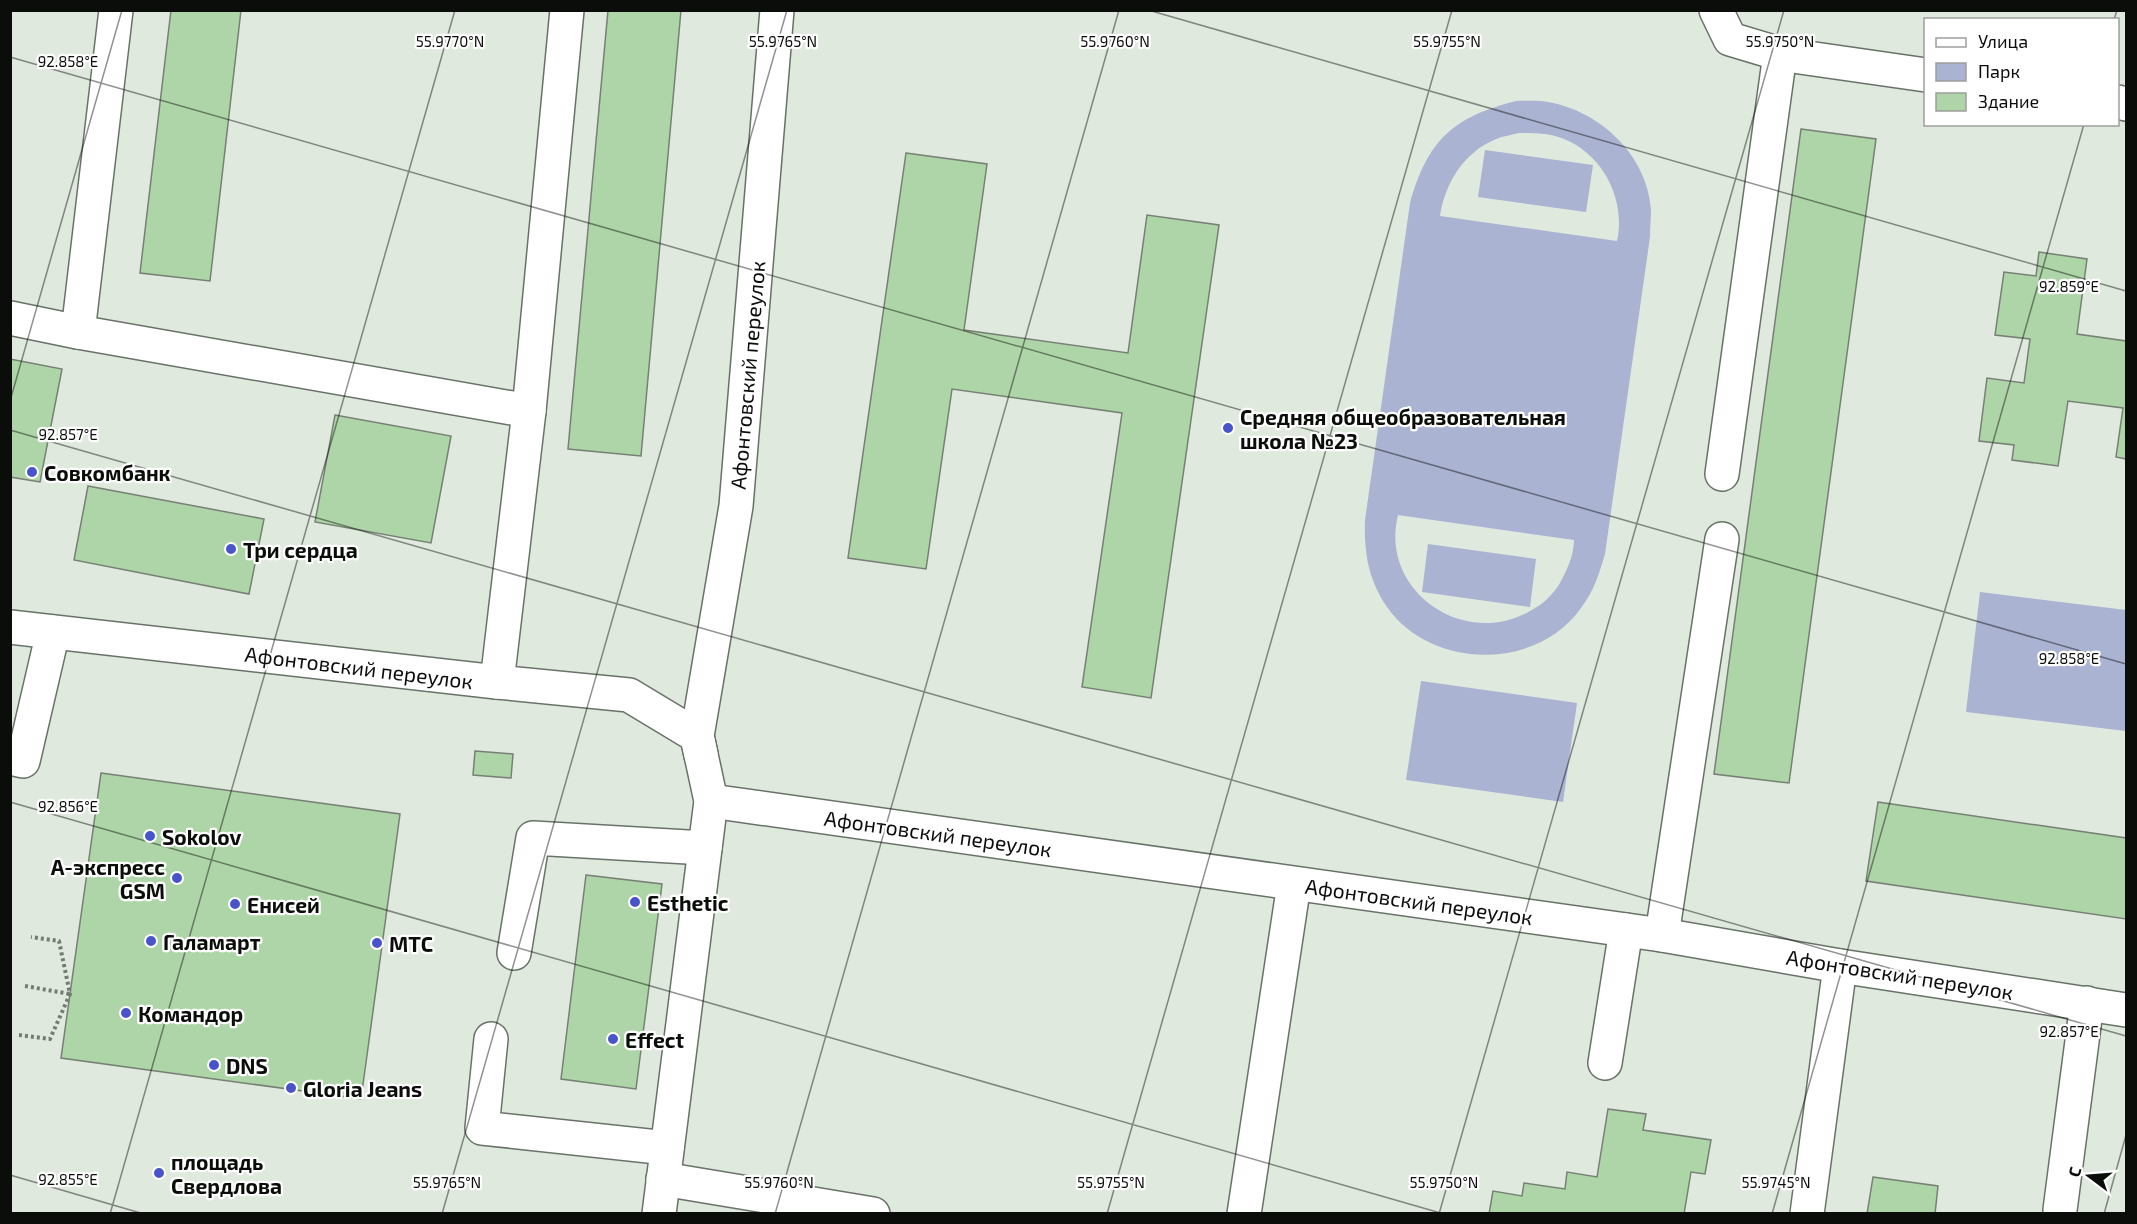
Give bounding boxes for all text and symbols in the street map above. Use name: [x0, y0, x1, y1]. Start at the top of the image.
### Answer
legend: [1924, 18, 2119, 126]
text: Улица: [1978, 30, 2028, 52]
text: 55.9770°N: [416, 32, 484, 50]
text: 55.9765°N: [749, 32, 817, 50]
text: 55.9760°N: [1080, 32, 1150, 50]
text: 55.9755°N: [1413, 32, 1481, 50]
text: 55.9750°N: [1746, 32, 1814, 50]
text: 92.858°E: [38, 52, 98, 70]
text: Парк: [1978, 60, 2020, 82]
text: Здание: [1978, 90, 2039, 112]
street label: Афонтовский переулок: [725, 260, 770, 490]
text: 92.859°E: [2039, 277, 2099, 295]
place label: Средняя общеобразовательная школа №23: [1240, 404, 1566, 453]
marker: Средняя общеобразовательная школа №23: [1221, 421, 1235, 435]
text: 92.857°E: [38, 425, 98, 443]
place label: Совкомбанк: [44, 460, 171, 485]
marker: Совкомбанк: [25, 465, 39, 479]
place label: Три сердца: [243, 537, 358, 562]
marker: Три сердца: [224, 542, 238, 556]
street label: Афонтовский переулок: [243, 641, 474, 694]
text: 92.858°E: [2039, 649, 2099, 667]
text: 92.856°E: [38, 797, 98, 815]
street label: Афонтовский переулок: [823, 805, 1053, 862]
place label: Sokolov: [162, 824, 242, 849]
marker: Sokolov: [143, 829, 157, 843]
place label: А-экспресс GSM: [51, 854, 165, 903]
marker: А-экспресс GSM: [170, 871, 184, 885]
street label: Афонтовский переулок: [1304, 873, 1534, 930]
place label: Esthetic: [647, 890, 729, 915]
place label: Енисей: [247, 892, 320, 917]
marker: Esthetic: [628, 895, 642, 909]
marker: Енисей: [228, 897, 242, 911]
place label: Галамарт: [163, 929, 261, 954]
place label: МТС: [389, 931, 433, 956]
marker: Галамарт: [144, 934, 158, 948]
marker: МТС: [370, 936, 384, 950]
street label: Афонтовский переулок: [1785, 944, 2015, 1005]
place label: Командор: [138, 1001, 243, 1026]
marker: Командор: [119, 1006, 133, 1020]
text: 92.857°E: [2039, 1022, 2099, 1040]
place label: Effect: [625, 1027, 684, 1052]
marker: Effect: [606, 1032, 620, 1046]
place label: DNS: [226, 1053, 268, 1078]
marker: DNS: [207, 1058, 221, 1072]
place label: Gloria Jeans: [303, 1076, 422, 1101]
marker: Gloria Jeans: [284, 1081, 298, 1095]
north arrow: [2059, 1146, 2119, 1206]
place label: площадь Свердлова: [171, 1149, 282, 1198]
text: С: [2064, 1165, 2085, 1179]
marker: площадь Свердлова: [152, 1166, 166, 1180]
text: 92.855°E: [38, 1170, 98, 1188]
text: 55.9765°N: [413, 1173, 481, 1191]
text: 55.9760°N: [744, 1173, 814, 1191]
text: 55.9755°N: [1077, 1173, 1145, 1191]
text: 55.9750°N: [1410, 1173, 1478, 1191]
text: 55.9745°N: [1741, 1173, 1811, 1191]

